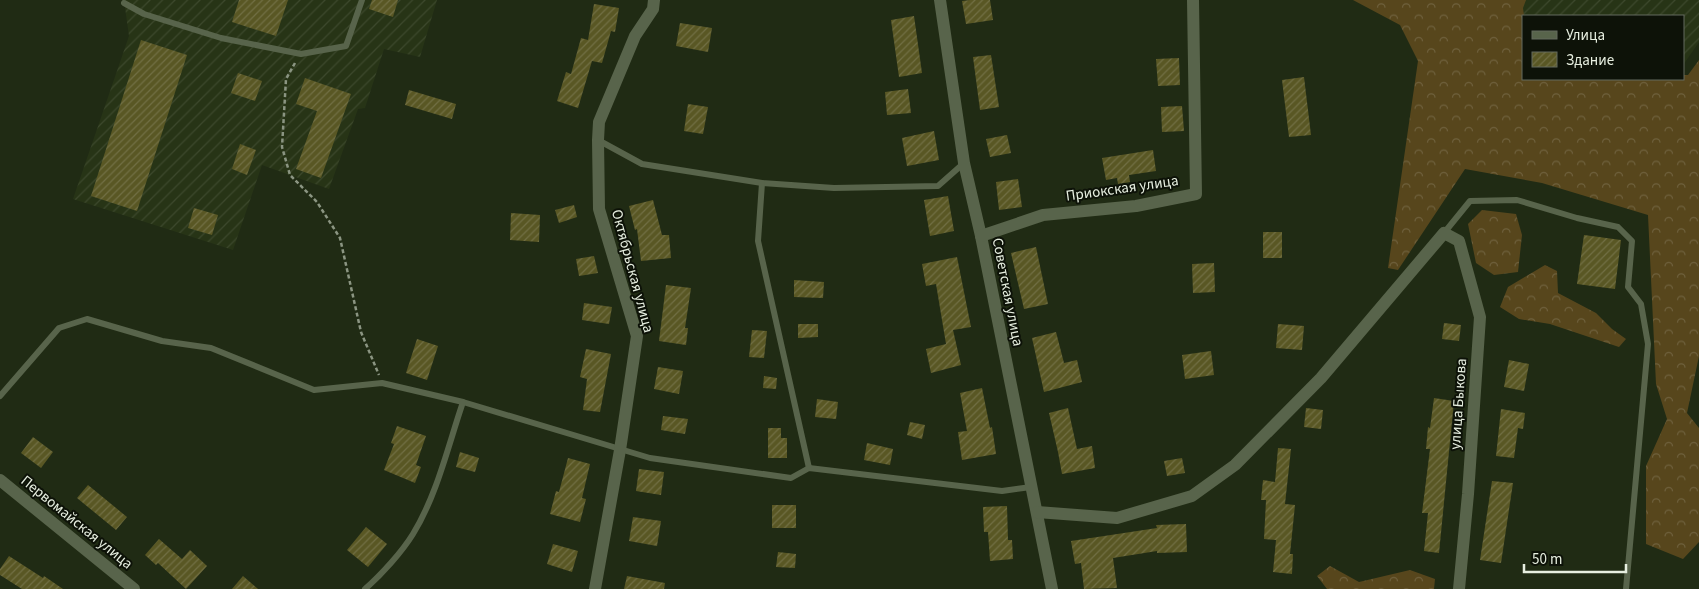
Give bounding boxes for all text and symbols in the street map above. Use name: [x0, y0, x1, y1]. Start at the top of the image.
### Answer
legend: [1522, 15, 1684, 80]
text: Улица: [1566, 25, 1605, 46]
text: Здание: [1566, 50, 1614, 71]
street label: Приокская улица: [1064, 170, 1180, 207]
street label: Октябрьская улица: [606, 207, 659, 335]
street label: Советская улица: [987, 236, 1028, 348]
street label: улица Быкова: [1445, 358, 1472, 450]
street label: Первомайская улица: [16, 471, 137, 574]
scale bar: [1524, 542, 1626, 574]
text: 50 m: [1532, 549, 1562, 570]

